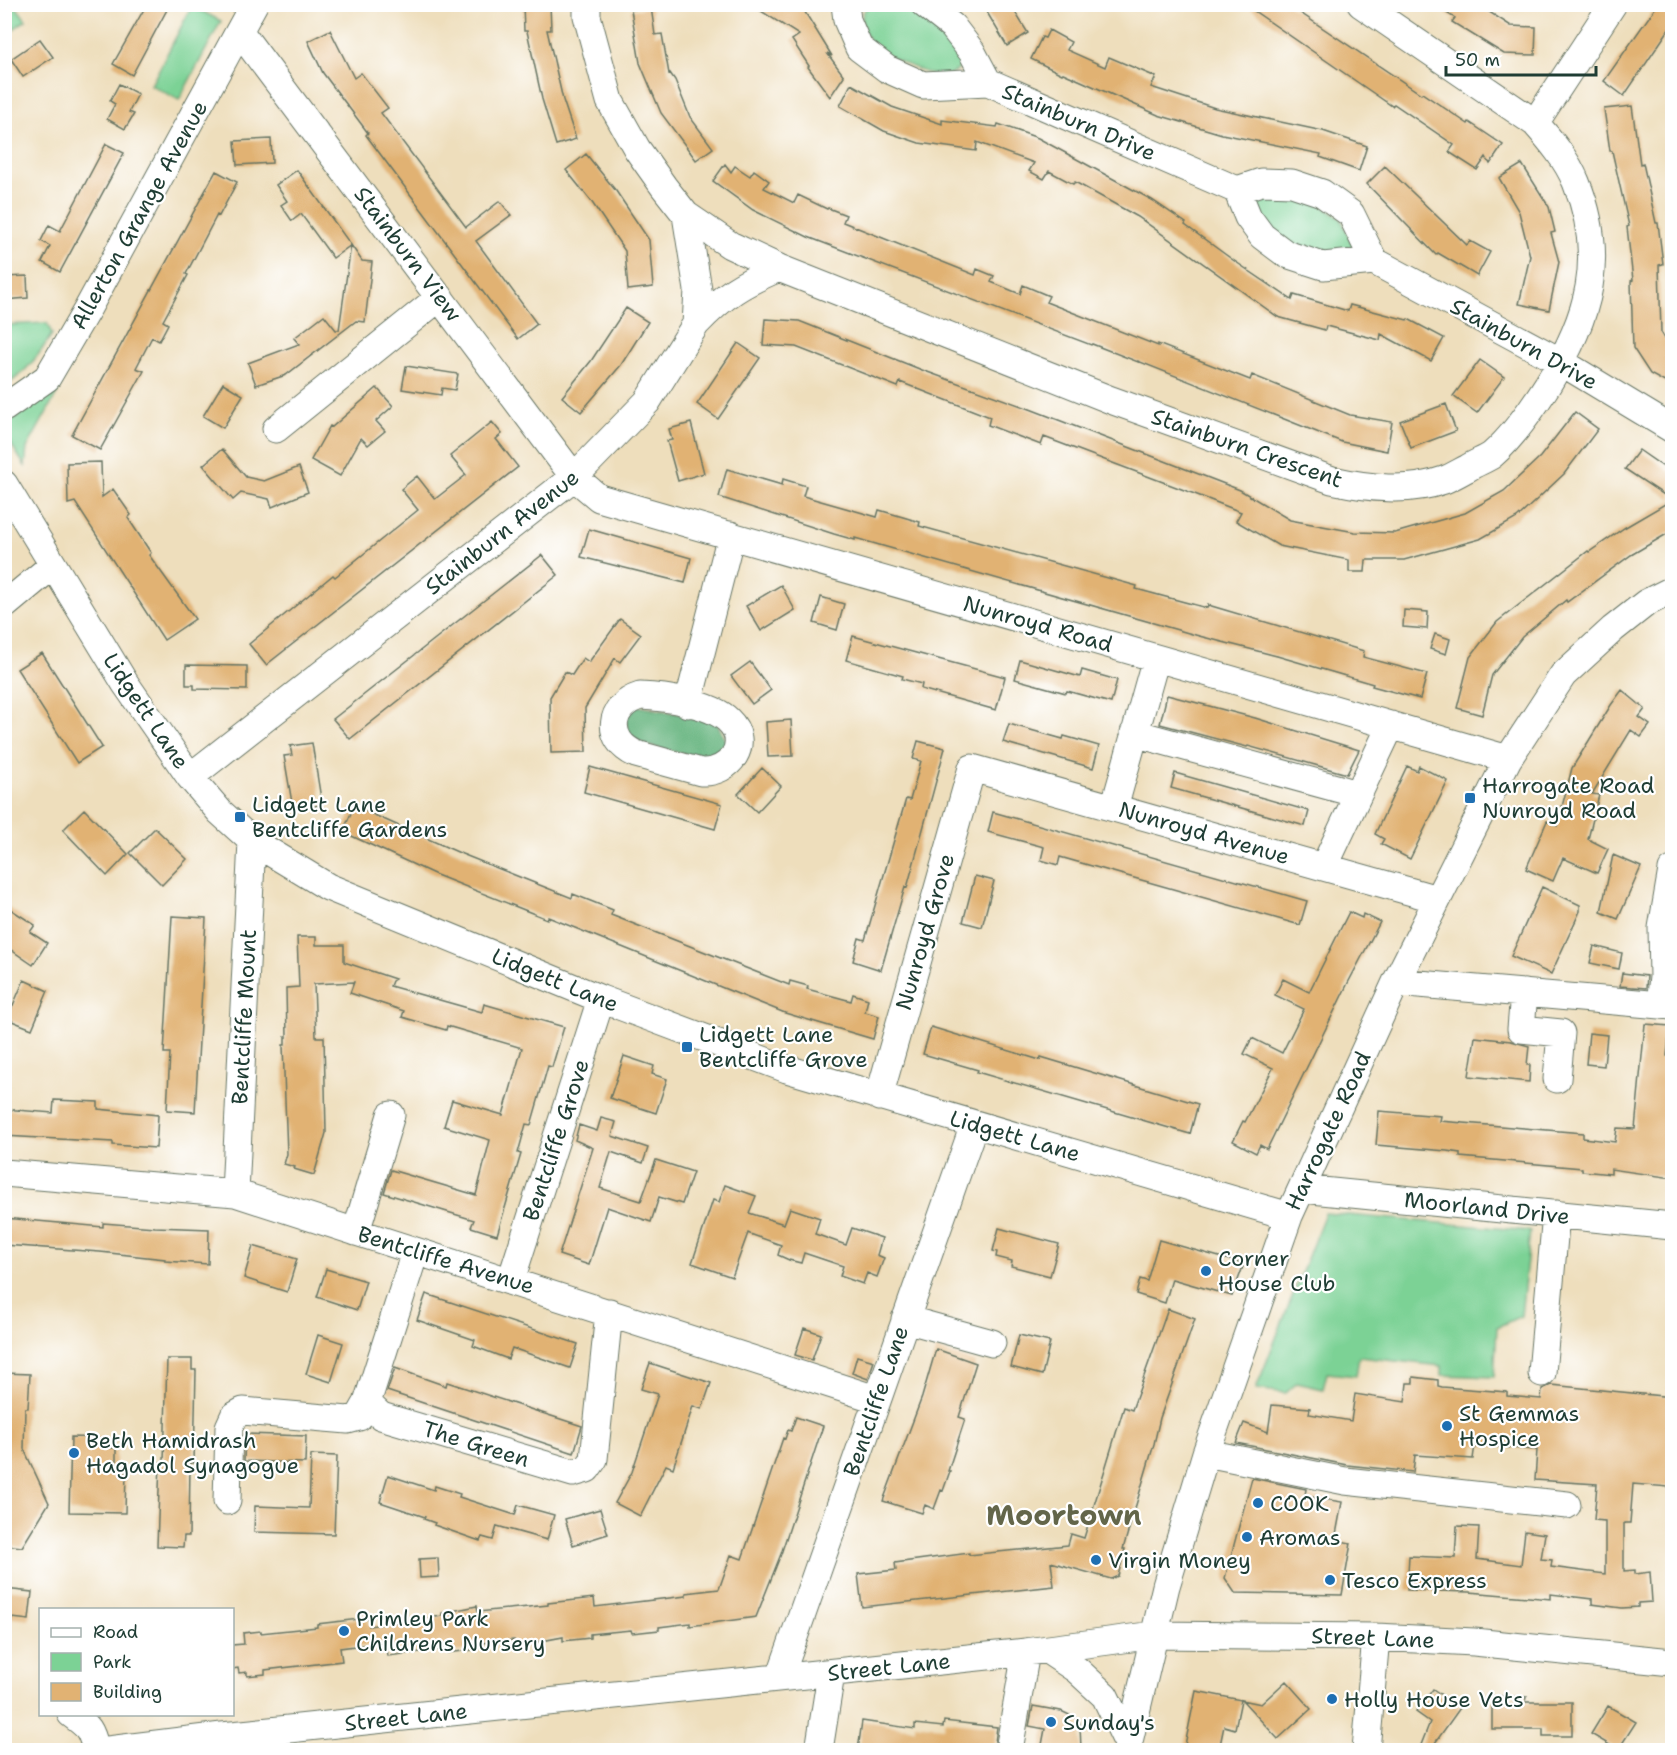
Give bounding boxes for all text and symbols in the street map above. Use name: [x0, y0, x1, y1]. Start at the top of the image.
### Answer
scale bar: [1446, 39, 1596, 77]
text: 50 m: [1455, 48, 1500, 72]
street label: Stainburn Drive: [998, 77, 1160, 167]
street label: Allerton Grange Avenue: [64, 95, 214, 335]
street label: Stainburn View: [348, 180, 468, 328]
street label: Stainburn Drive: [1445, 291, 1603, 397]
street label: Stainburn Crescent: [1147, 402, 1347, 494]
street label: Stainburn Avenue: [419, 463, 585, 601]
street label: Nunroyd Road: [960, 589, 1116, 659]
street label: Lidgett Lane: [96, 647, 196, 775]
place label: Harrogate Road Nunroyd Road: [1482, 771, 1655, 825]
place label: Lidgett Lane Bentcliffe Gardens: [252, 790, 447, 844]
marker: Harrogate Road Nunroyd Road: [1463, 791, 1477, 805]
street label: Nunroyd Avenue: [1115, 795, 1293, 871]
marker: Lidgett Lane Bentcliffe Gardens: [233, 810, 247, 824]
street label: Nunroyd Grove: [889, 850, 961, 1014]
street label: Bentcliffe Mount: [225, 929, 263, 1105]
street label: Lidgett Lane: [487, 941, 623, 1019]
place label: Lidgett Lane Bentcliffe Grove: [699, 1020, 868, 1074]
marker: Lidgett Lane Bentcliffe Grove: [680, 1040, 694, 1054]
street label: Harrogate Road: [1278, 1047, 1378, 1215]
street label: Bentcliffe Grove: [516, 1055, 596, 1225]
street label: Lidgett Lane: [946, 1104, 1084, 1168]
street label: Moorland Drive: [1403, 1185, 1571, 1231]
street label: Bentcliffe Avenue: [354, 1219, 538, 1301]
place label: Corner House Club: [1218, 1244, 1335, 1298]
marker: Corner House Club: [1199, 1264, 1213, 1278]
street label: Bentcliffe Lane: [837, 1322, 915, 1480]
place label: St Gemmas Hospice: [1459, 1399, 1579, 1453]
street label: The Green: [419, 1414, 533, 1474]
marker: St Gemmas Hospice: [1440, 1419, 1454, 1433]
place label: Beth Hamidrash Hagadol Synagogue: [86, 1426, 299, 1480]
marker: Beth Hamidrash Hagadol Synagogue: [67, 1446, 81, 1460]
place label: COOK: [1270, 1489, 1329, 1518]
district label: Moortown: [986, 1496, 1142, 1534]
marker: COOK: [1251, 1496, 1265, 1510]
place label: Aromas: [1259, 1523, 1341, 1552]
marker: Aromas: [1240, 1530, 1254, 1544]
place label: Virgin Money: [1108, 1546, 1251, 1575]
marker: Virgin Money: [1089, 1553, 1103, 1567]
place label: Tesco Express: [1342, 1566, 1487, 1595]
marker: Tesco Express: [1323, 1573, 1337, 1587]
place label: Primley Park Childrens Nursery: [356, 1604, 546, 1658]
legend: [39, 1608, 234, 1716]
text: Road: [93, 1620, 138, 1644]
street label: Street Lane: [1311, 1621, 1435, 1655]
marker: Primley Park Childrens Nursery: [337, 1624, 351, 1638]
street label: Street Lane: [826, 1646, 952, 1688]
text: Park: [93, 1650, 132, 1674]
text: Building: [93, 1680, 162, 1704]
place label: Holly House Vets: [1344, 1685, 1524, 1714]
marker: Holly House Vets: [1325, 1692, 1339, 1706]
street label: Street Lane: [343, 1696, 469, 1738]
place label: Sunday's: [1063, 1708, 1155, 1737]
marker: Sunday's: [1044, 1715, 1058, 1729]

